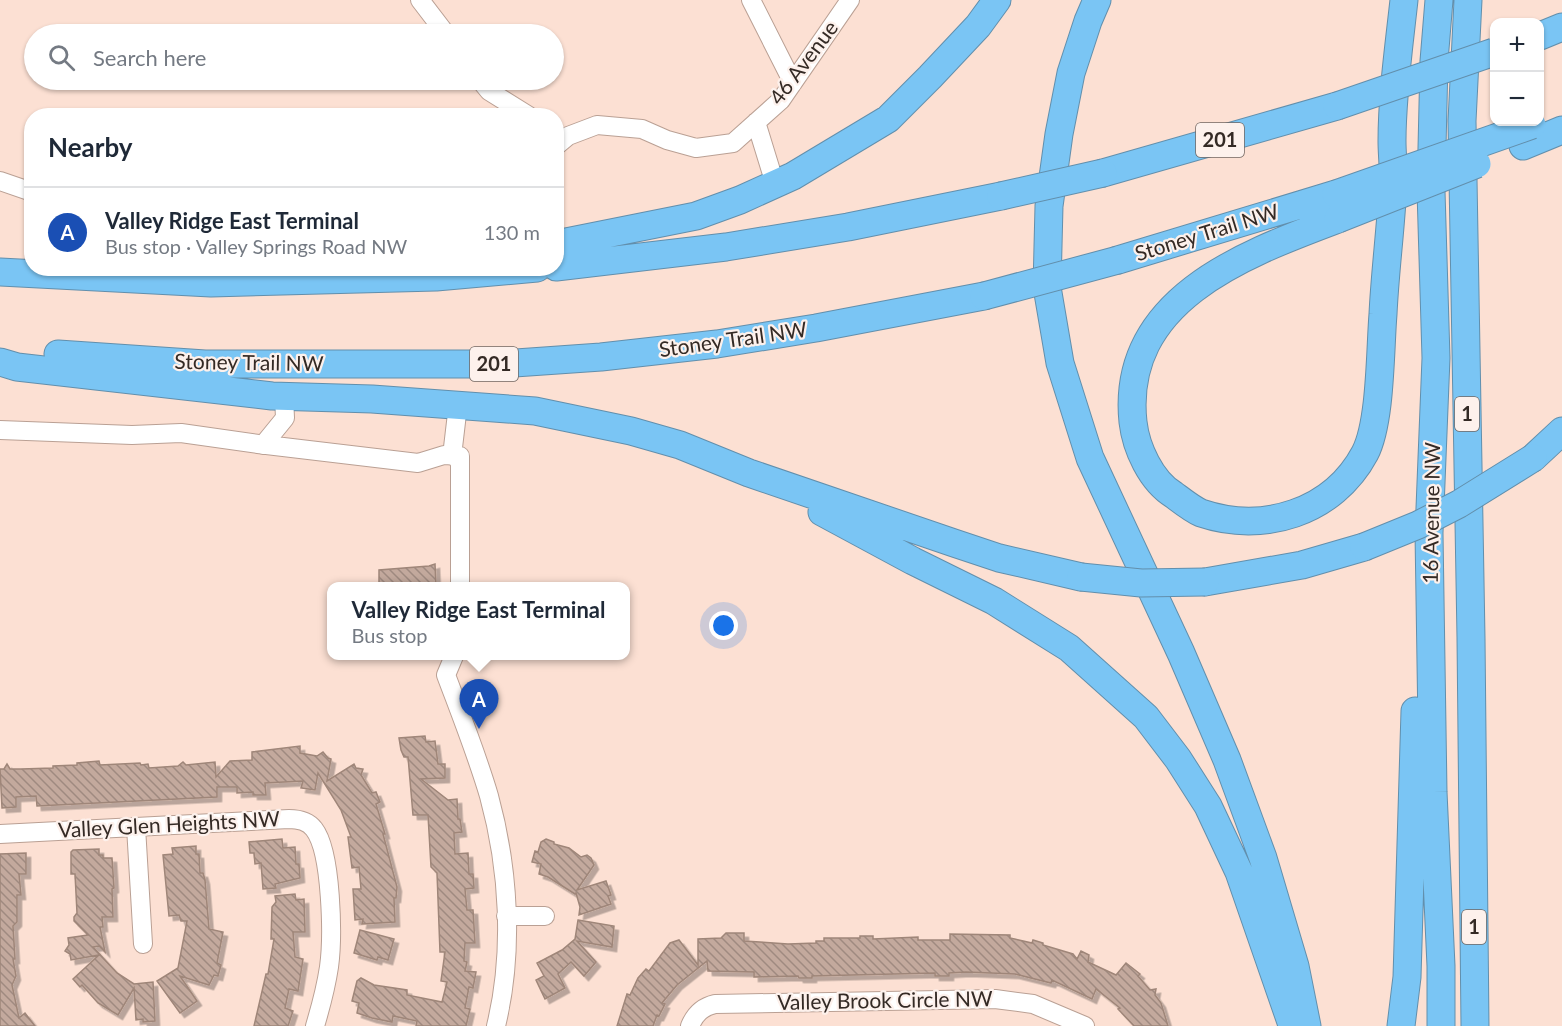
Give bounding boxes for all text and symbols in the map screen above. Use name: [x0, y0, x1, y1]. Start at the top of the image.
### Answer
street label: 46 Avenue: [763, 15, 842, 109]
map controls: [1490, 18, 1544, 126]
button: +: [1490, 18, 1544, 72]
search box: [24, 24, 564, 90]
icon: search: [45, 41, 78, 74]
text: Search here: [93, 44, 206, 71]
button: −: [1490, 72, 1544, 126]
road number: 201: [1196, 123, 1244, 157]
text: Nearby: [48, 131, 133, 163]
street label: Stoney Trail NW: [1132, 198, 1282, 265]
text: Valley Ridge East Terminal: [105, 207, 359, 234]
text: A: [61, 220, 74, 244]
text: 130 m: [484, 220, 540, 244]
text: Bus stop · Valley Springs Road NW: [105, 234, 407, 258]
street label: Stoney Trail NW: [657, 316, 809, 361]
road number: 201: [470, 347, 518, 381]
street label: Stoney Trail NW: [174, 348, 324, 375]
road number: 1: [1455, 397, 1479, 431]
street label: 16 Avenue NW: [1417, 442, 1444, 584]
popup: [327, 582, 630, 660]
text: Valley Ridge East Terminal: [352, 596, 605, 623]
your location: [709, 611, 738, 640]
text: Bus stop: [352, 623, 428, 647]
pin: A: [460, 680, 498, 729]
street label: Valley Glen Heights NW: [57, 805, 281, 842]
road number: 1: [1462, 910, 1486, 944]
street label: Valley Brook Circle NW: [777, 985, 993, 1014]

